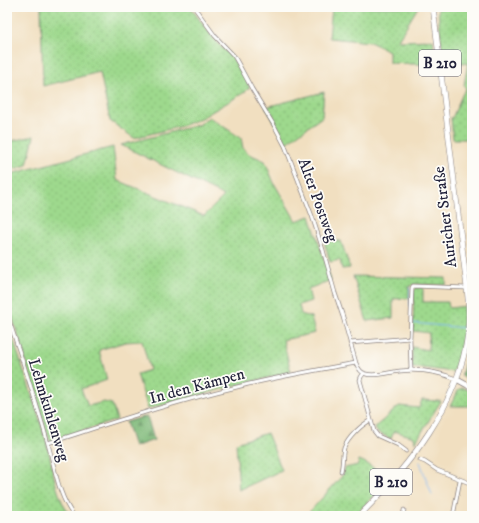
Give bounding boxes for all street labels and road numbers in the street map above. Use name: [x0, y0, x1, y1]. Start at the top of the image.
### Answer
road number: B 210: [419, 50, 461, 76]
street label: Alter Postweg: [294, 155, 343, 245]
street label: Auricher Straße: [429, 165, 461, 269]
street label: Lehmkuhlenweg: [24, 356, 74, 464]
street label: In den Kämpen: [147, 364, 247, 408]
road number: B 210: [370, 469, 412, 495]

